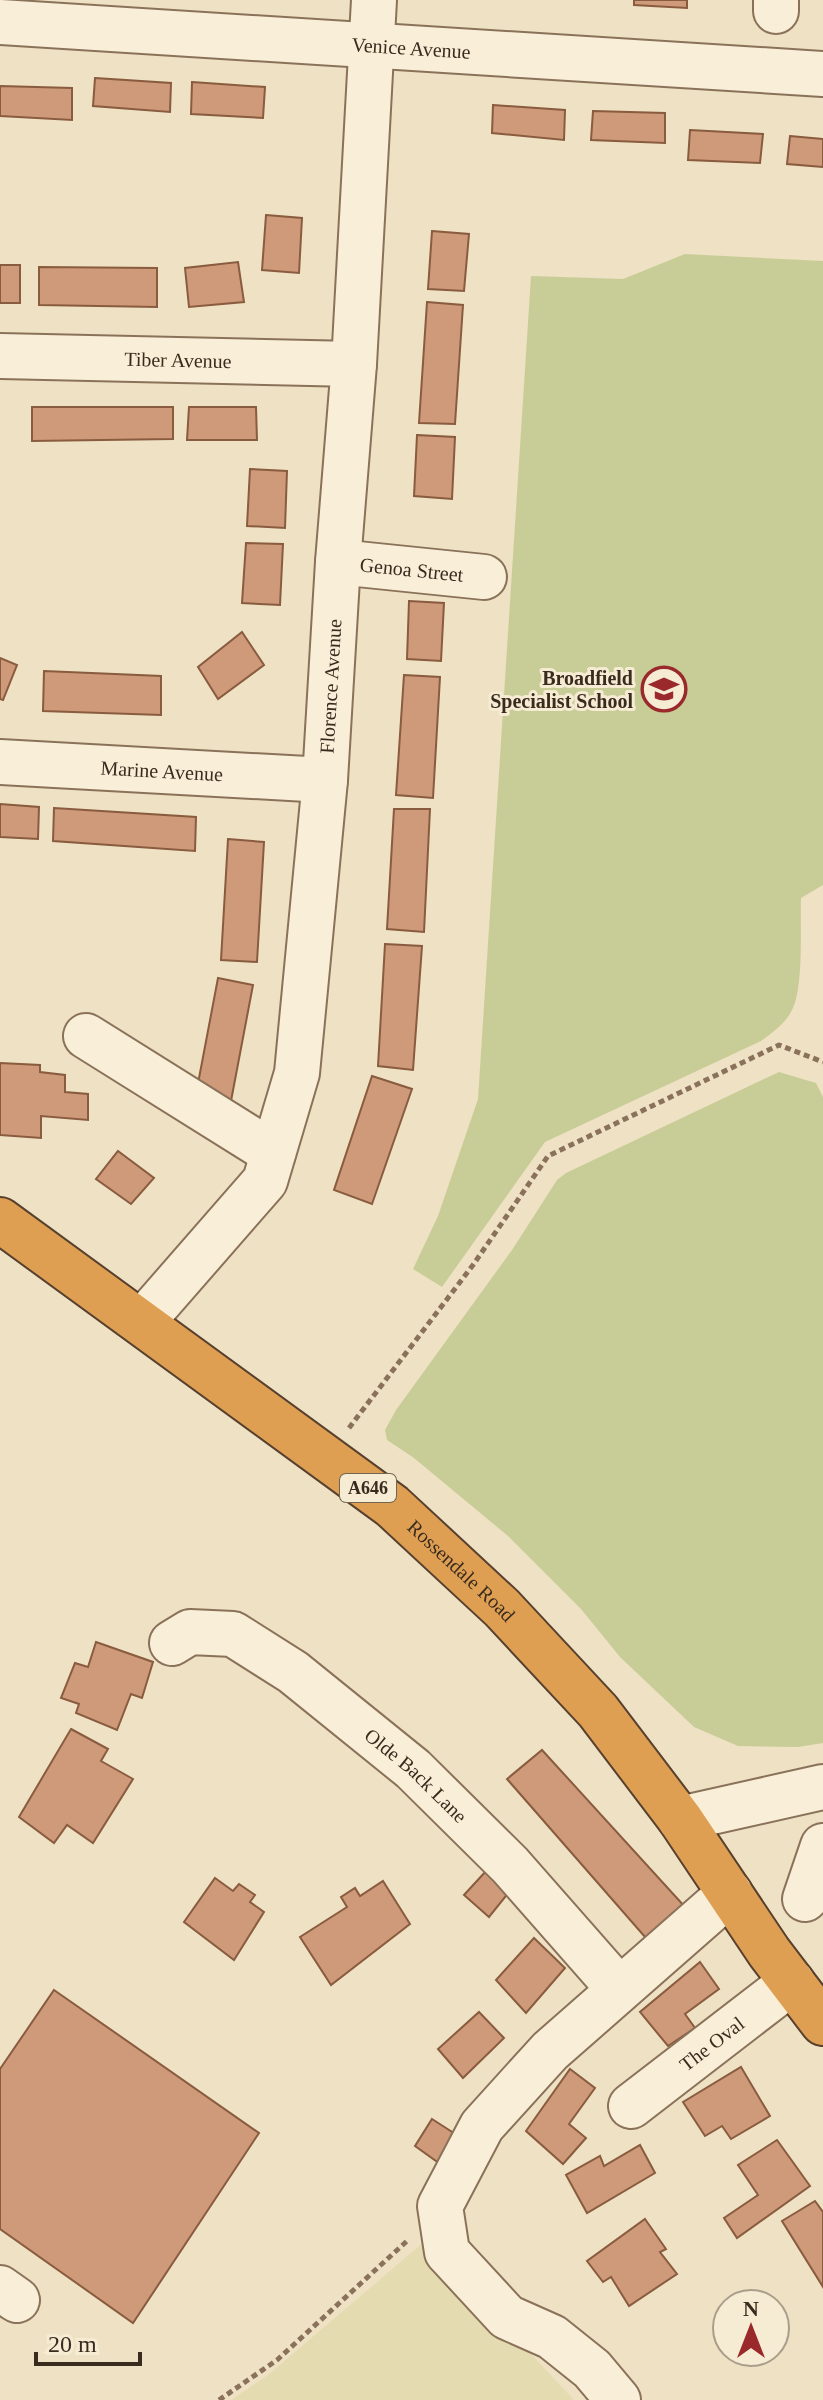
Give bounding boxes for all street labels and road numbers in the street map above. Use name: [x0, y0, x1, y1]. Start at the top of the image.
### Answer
street label: Venice Avenue: [351, 33, 471, 63]
street label: Tiber Avenue: [124, 348, 232, 372]
street label: Genoa Street: [359, 553, 465, 586]
street label: Florence Avenue: [316, 618, 346, 754]
street label: Marine Avenue: [100, 757, 224, 785]
road number: A646: [340, 1474, 396, 1502]
street label: Rossendale Road: [403, 1515, 520, 1626]
street label: Olde Back Lane: [361, 1724, 472, 1827]
street label: The Oval: [675, 2012, 749, 2075]

